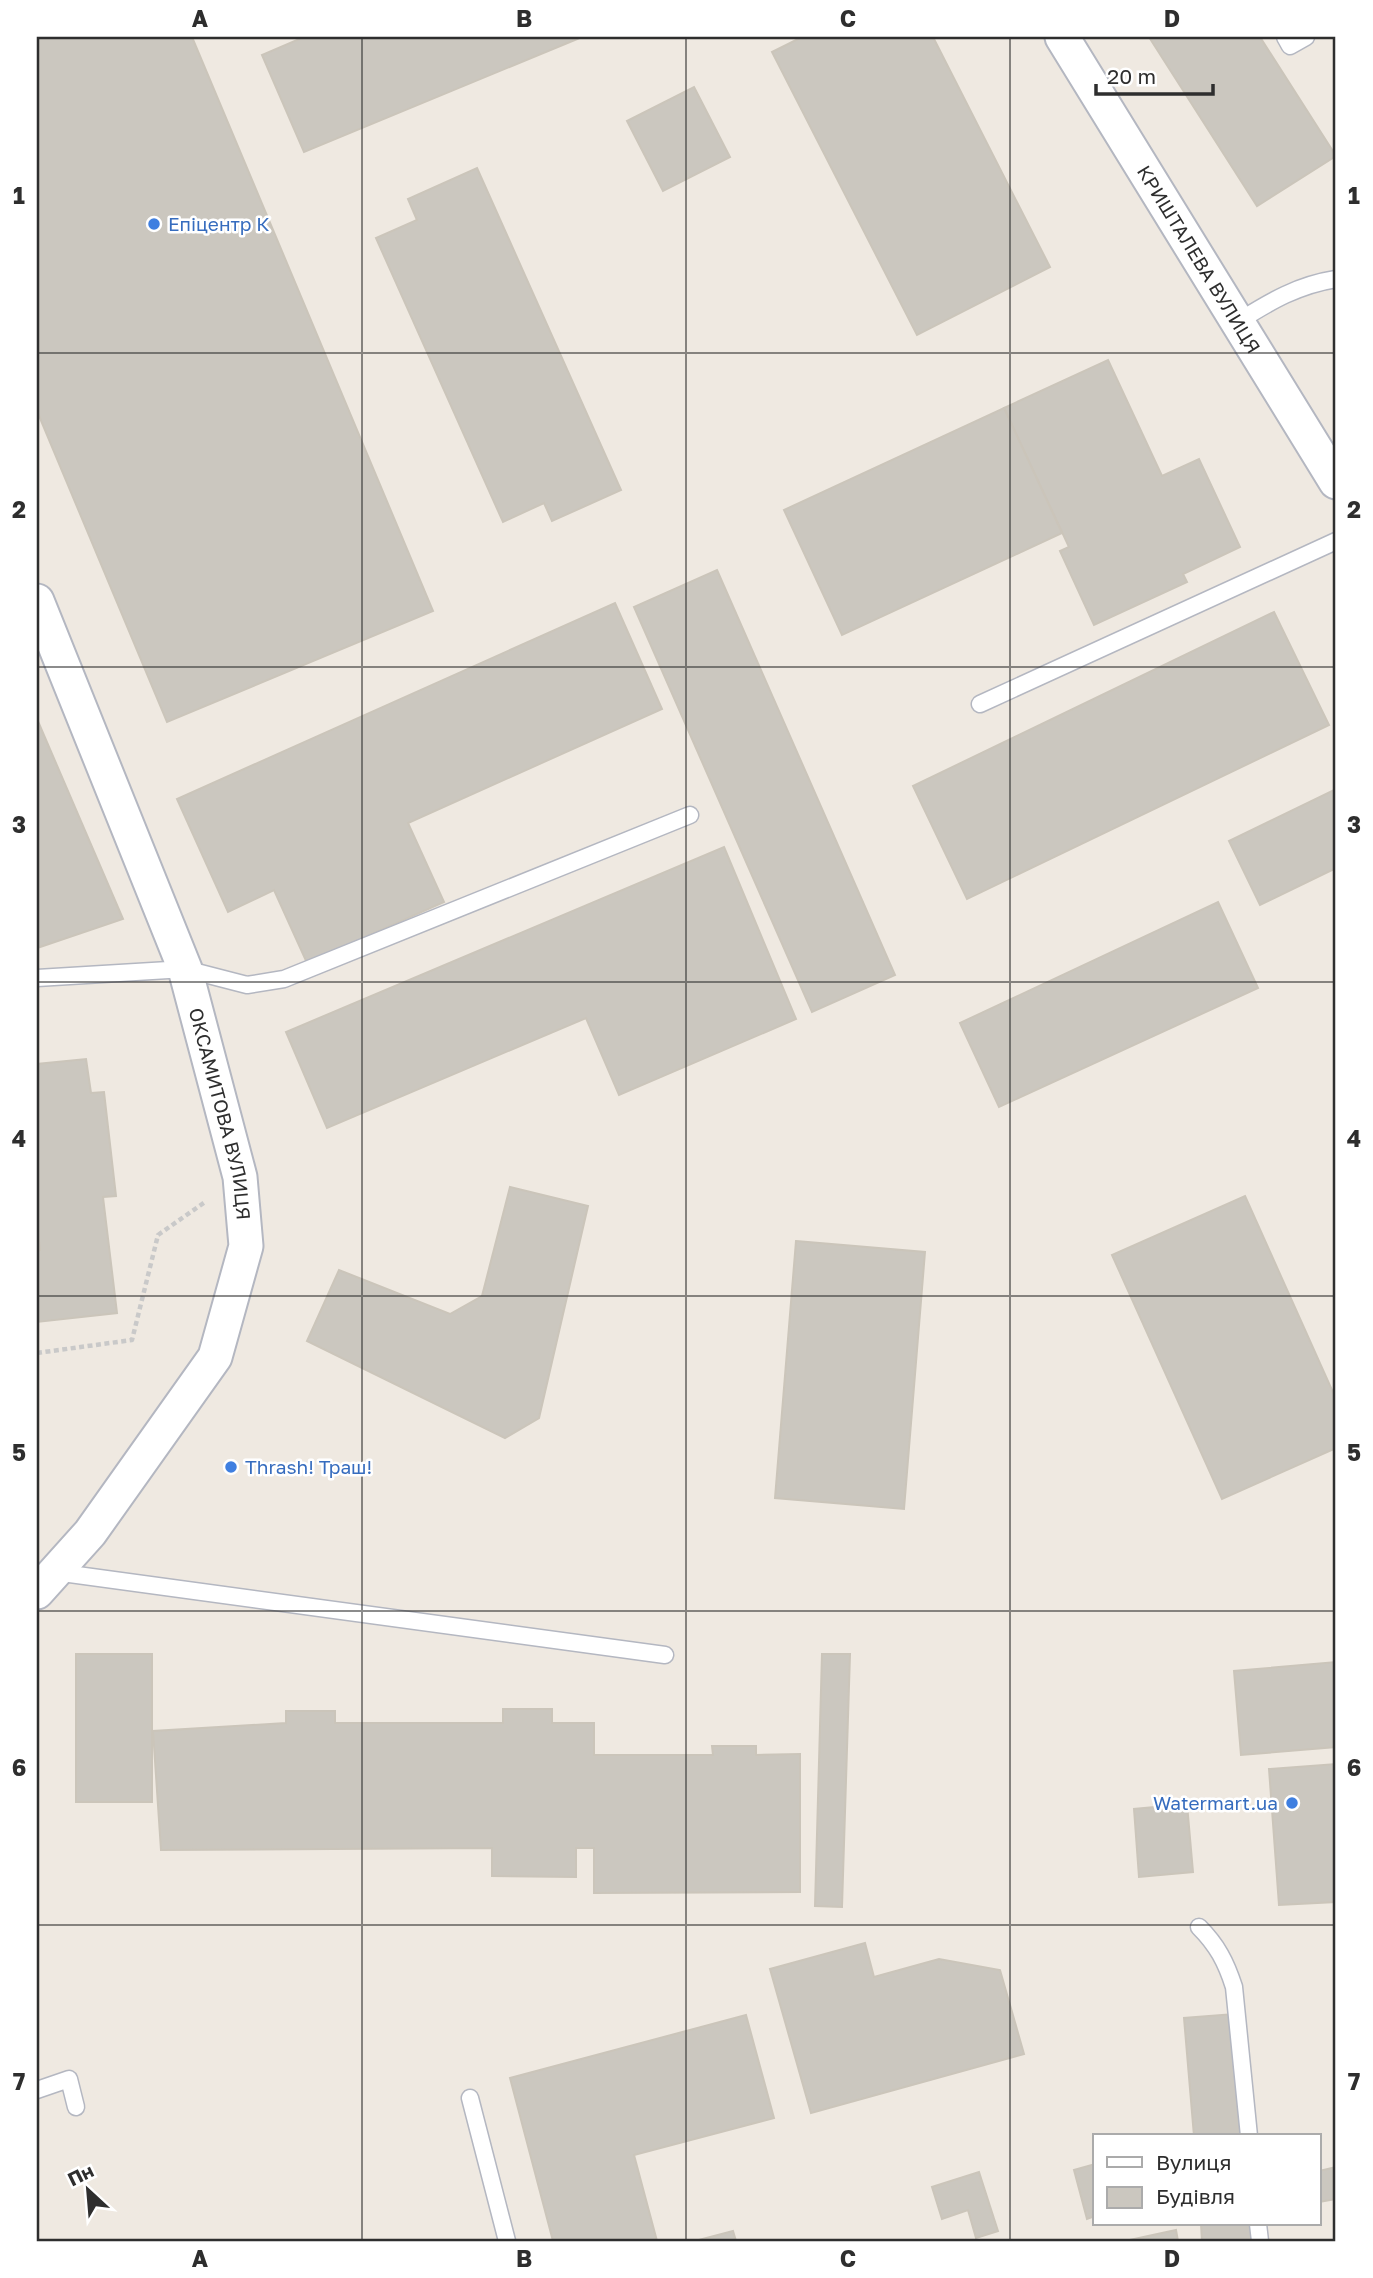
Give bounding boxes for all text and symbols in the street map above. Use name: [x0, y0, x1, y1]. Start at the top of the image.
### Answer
text: A: [192, 4, 209, 32]
text: B: [516, 4, 532, 32]
text: C: [840, 4, 856, 32]
text: D: [1164, 4, 1180, 32]
scale bar: [1096, 52, 1214, 96]
text: 20 m: [1107, 63, 1156, 89]
street label: КРИШТАЛЕВА ВУЛИЦЯ: [1133, 161, 1266, 357]
text: 1: [13, 181, 25, 209]
text: 1: [1348, 181, 1360, 209]
place label: Епіцентр К: [168, 212, 270, 235]
marker: Епіцентр К: [146, 216, 162, 232]
text: 2: [12, 495, 26, 523]
text: 2: [1347, 495, 1361, 523]
text: 3: [12, 810, 26, 838]
text: 3: [1347, 810, 1361, 838]
street label: ОКСАМИТОВА ВУЛИЦЯ: [185, 1005, 256, 1221]
text: 4: [12, 1124, 26, 1152]
text: 4: [1347, 1124, 1361, 1152]
text: 5: [12, 1438, 26, 1466]
text: 5: [1347, 1438, 1361, 1466]
place label: Thrash! Траш!: [245, 1455, 372, 1478]
marker: Thrash! Траш!: [223, 1459, 239, 1475]
text: 6: [12, 1753, 26, 1781]
text: 6: [1347, 1753, 1361, 1781]
place label: Watermart.ua: [1153, 1791, 1278, 1814]
marker: Watermart.ua: [1284, 1795, 1300, 1811]
text: 7: [13, 2067, 25, 2095]
text: 7: [1348, 2067, 1360, 2095]
legend: [1093, 2134, 1320, 2226]
text: Вулиця: [1156, 2149, 1232, 2175]
north arrow: [52, 2156, 122, 2226]
text: Пн: [64, 2158, 97, 2190]
text: Будівля: [1156, 2183, 1235, 2209]
text: A: [192, 2244, 209, 2272]
text: B: [516, 2244, 532, 2272]
text: C: [840, 2244, 856, 2272]
text: D: [1164, 2244, 1180, 2272]

